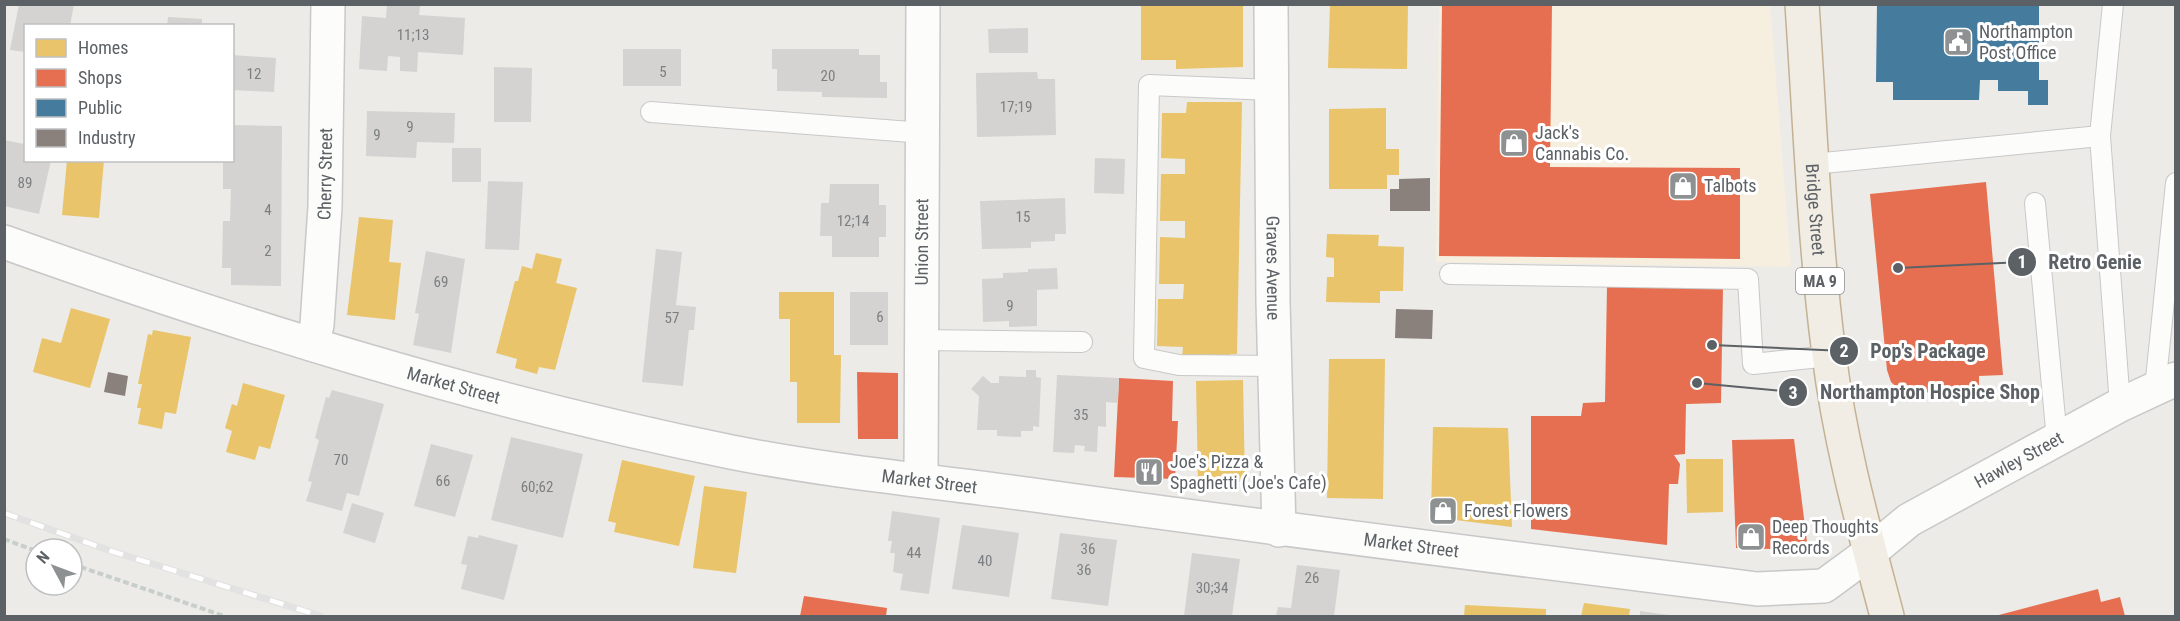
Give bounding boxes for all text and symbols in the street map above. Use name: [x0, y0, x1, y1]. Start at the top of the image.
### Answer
place label: Northampton Post Office: [1979, 21, 2073, 63]
legend: [24, 24, 234, 162]
house number: 11;13: [397, 26, 429, 44]
public building icon: Northampton Post Office: [1942, 26, 1974, 58]
text: Homes: [78, 37, 128, 58]
house number: 5: [659, 63, 667, 81]
house number: 12: [247, 65, 261, 83]
text: Shops: [78, 67, 122, 88]
house number: 20: [821, 67, 835, 85]
text: Public: [78, 97, 122, 118]
house number: 17;19: [1000, 98, 1032, 116]
house number: 9: [406, 118, 414, 136]
place label: Jack's Cannabis Co.: [1535, 122, 1629, 164]
house number: 9: [373, 126, 381, 144]
text: Industry: [78, 127, 136, 148]
shop icon: Jack's Cannabis Co.: [1498, 127, 1530, 159]
street label: Cherry Street: [313, 128, 336, 221]
street label: Bridge Street: [1802, 163, 1830, 256]
shop icon: Talbots: [1667, 170, 1699, 202]
house number: 89: [18, 174, 32, 192]
place label: Talbots: [1704, 175, 1757, 196]
street label: Union Street: [911, 198, 932, 286]
house number: 4: [264, 201, 272, 219]
house number: 15: [1016, 208, 1030, 226]
house number: 12;14: [837, 212, 869, 230]
street label: Graves Avenue: [1262, 216, 1285, 321]
house number: 2: [264, 242, 272, 260]
callout: Retro Genie: [2007, 243, 2154, 281]
text: Retro Genie: [2048, 250, 2142, 274]
text: 1: [2017, 251, 2027, 272]
road number: MA 9: [1796, 268, 1844, 294]
house number: 69: [434, 273, 448, 291]
house number: 9: [1006, 297, 1014, 315]
house number: 6: [876, 308, 884, 326]
house number: 57: [665, 309, 679, 327]
callout: Pop's Package: [1829, 332, 1998, 370]
text: Pop's Package: [1870, 339, 1986, 363]
text: 2: [1839, 340, 1849, 361]
street label: Market Street: [405, 362, 503, 408]
callout: Northampton Hospice Shop: [1778, 373, 2052, 411]
text: Northampton Hospice Shop: [1820, 380, 2040, 404]
text: 3: [1788, 382, 1798, 403]
house number: 35: [1074, 406, 1088, 424]
street label: Hawley Street: [1971, 427, 2067, 492]
house number: 70: [334, 451, 348, 469]
place label: Joe's Pizza & Spaghetti (Joe's Cafe): [1170, 451, 1327, 494]
restaurant icon: Joe's Pizza & Spaghetti (Joe's Cafe): [1133, 456, 1165, 488]
street label: Market Street: [881, 465, 978, 497]
house number: 66: [436, 472, 450, 490]
house number: 60;62: [521, 478, 553, 496]
shop icon: Forest Flowers: [1427, 495, 1459, 527]
place label: Forest Flowers: [1464, 500, 1569, 521]
place label: Deep Thoughts Records: [1772, 516, 1879, 558]
shop icon: Deep Thoughts Records: [1735, 521, 1767, 553]
street label: Market Street: [1362, 528, 1460, 562]
north arrow: [24, 537, 84, 597]
house number: 36: [1081, 540, 1095, 558]
house number: 44: [907, 544, 921, 562]
text: N: [33, 548, 53, 567]
house number: 40: [978, 552, 992, 570]
house number: 36: [1077, 561, 1091, 579]
house number: 26: [1305, 569, 1319, 587]
house number: 30;34: [1196, 579, 1228, 597]

